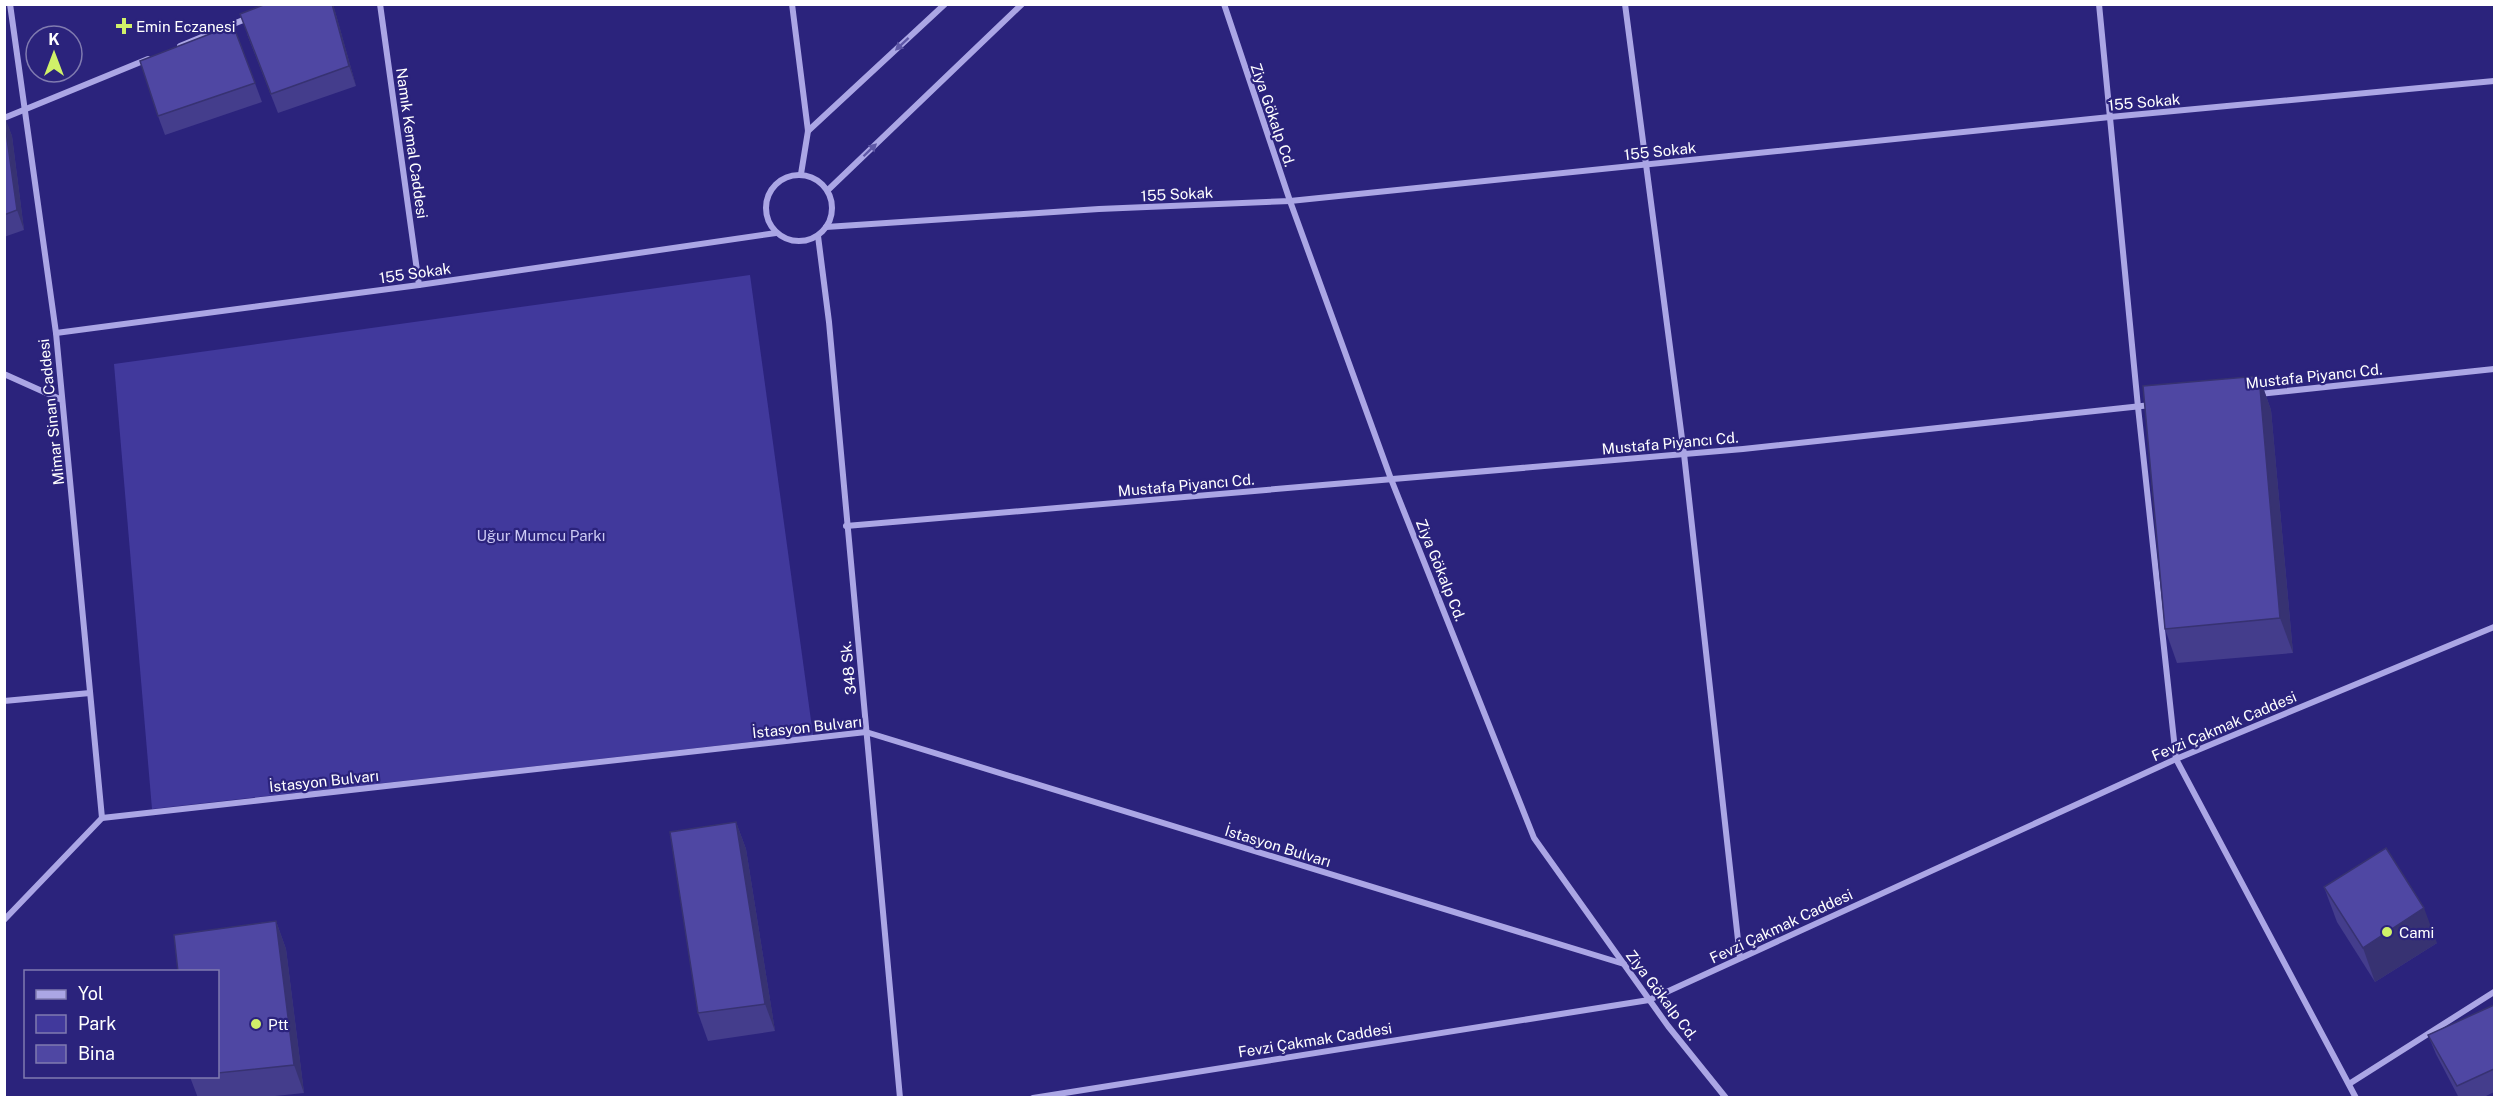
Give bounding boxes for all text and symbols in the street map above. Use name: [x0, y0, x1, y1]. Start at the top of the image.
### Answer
place label: Emin Eczanesi: [136, 18, 235, 35]
marker: Emin Eczanesi: [117, 19, 131, 33]
north arrow: [24, 24, 84, 84]
text: K: [48, 30, 60, 49]
one-way arrow: [894, 37, 909, 51]
street label: Ziya Gökalp Cd.: [1247, 61, 1299, 169]
street label: Namık Kemal Caddesi: [393, 66, 431, 220]
street label: 155 Sokak: [2107, 90, 2181, 114]
street label: 155 Sokak: [1623, 139, 1697, 163]
one-way arrow: [863, 143, 877, 157]
street label: 155 Sokak: [1140, 184, 1214, 204]
street label: 155 Sokak: [378, 260, 452, 286]
street label: Mimar Sinan Caddesi: [35, 338, 67, 486]
street label: Mustafa Piyancı Cd.: [2245, 360, 2383, 392]
street label: Mustafa Piyancı Cd.: [1601, 429, 1739, 457]
street label: Mustafa Piyancı Cd.: [1117, 471, 1255, 499]
street label: Ziya Gökalp Cd.: [1413, 517, 1469, 623]
park label: Uğur Mumcu Parkı: [477, 527, 605, 544]
street label: 348 Sk.: [837, 640, 859, 696]
street label: Fevzi Çakmak Caddesi: [2149, 688, 2299, 764]
street label: İstasyon Bulvarı: [751, 712, 863, 741]
street label: İstasyon Bulvarı: [268, 766, 380, 795]
street label: İstasyon Bulvarı: [1223, 821, 1333, 870]
street label: Fevzi Çakmak Caddesi: [1707, 885, 1855, 967]
place label: Cami: [2399, 924, 2434, 941]
marker: Cami: [2380, 925, 2394, 939]
street label: Ziya Gökalp Cd.: [1623, 947, 1701, 1043]
legend: [24, 970, 219, 1078]
text: Yol: [78, 983, 103, 1004]
text: Park: [78, 1013, 116, 1034]
place label: Ptt: [268, 1016, 289, 1033]
marker: Ptt: [249, 1017, 263, 1031]
street label: Fevzi Çakmak Caddesi: [1237, 1019, 1393, 1061]
text: Bina: [78, 1043, 115, 1064]

